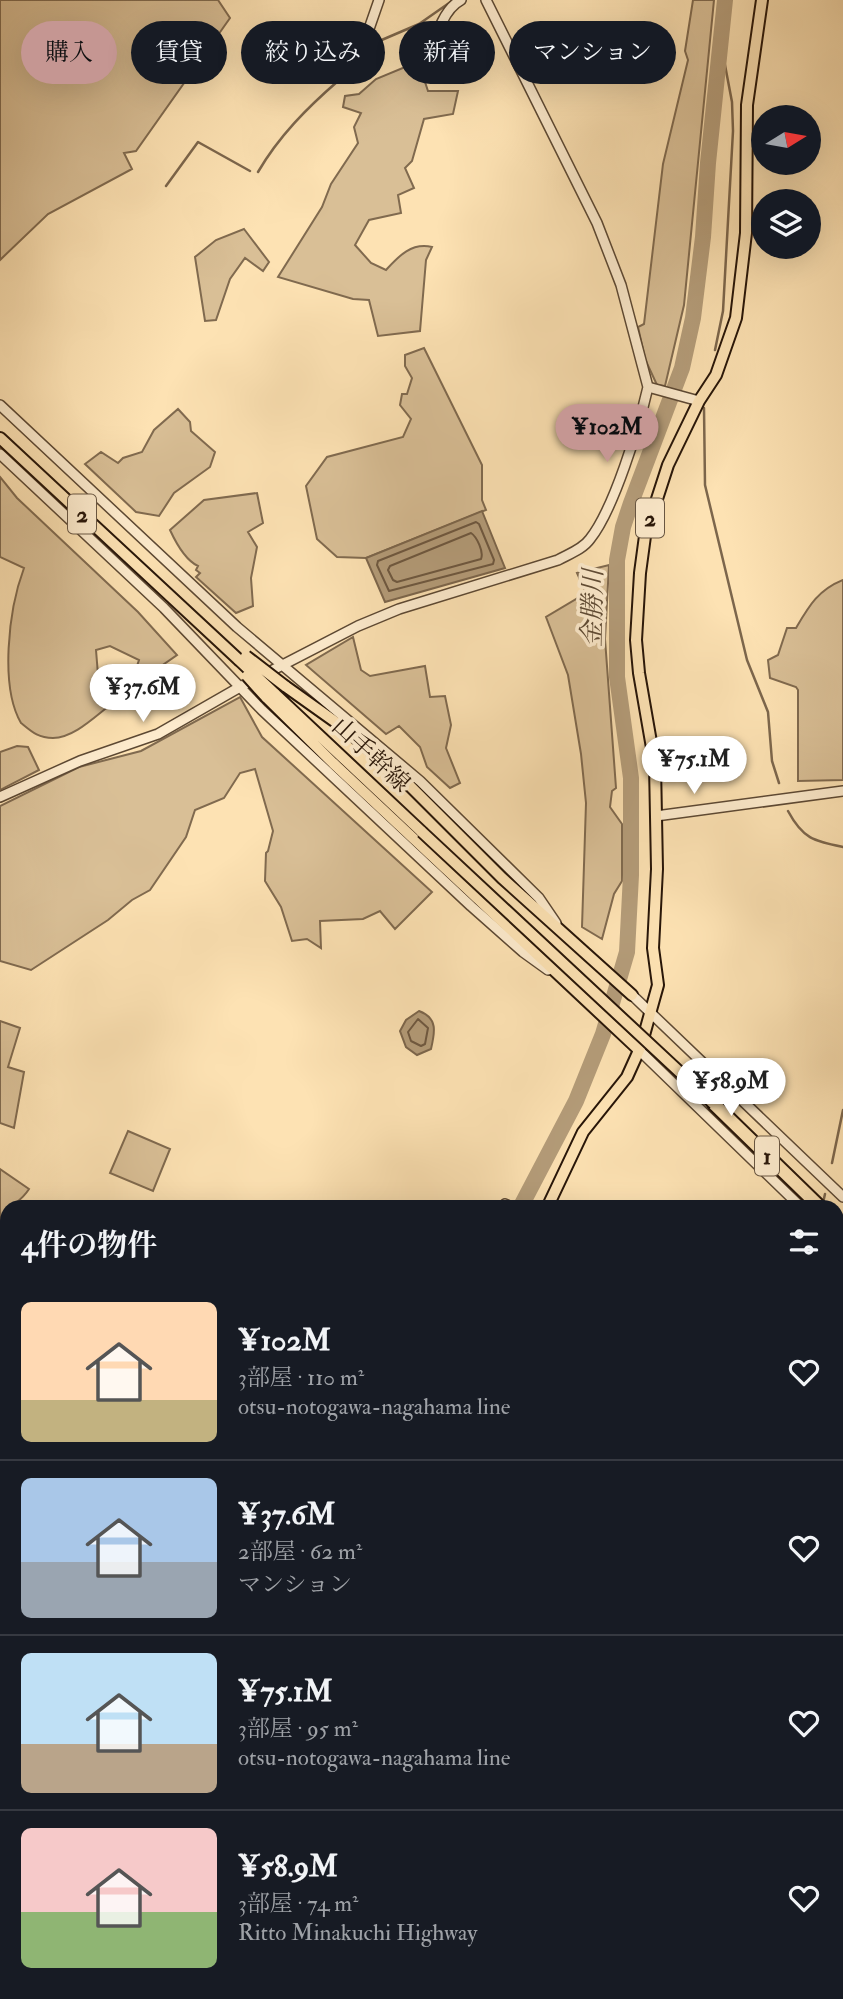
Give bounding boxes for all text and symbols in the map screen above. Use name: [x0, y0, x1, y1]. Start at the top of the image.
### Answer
chip: 購入: [21, 21, 117, 84]
chip: 賃貸: [131, 21, 227, 84]
chip: 絞り込み: [241, 21, 385, 84]
chip: 新着: [399, 21, 495, 84]
chip: マンション: [509, 21, 676, 84]
north arrow: [751, 105, 821, 175]
map controls: [751, 105, 821, 259]
button: layers: [751, 189, 821, 259]
pin: ¥102M: [558, 405, 656, 464]
text: ¥102M: [571, 412, 643, 441]
road number: 2: [68, 494, 96, 534]
road number: 2: [636, 498, 664, 538]
water label: 金勝川: [576, 566, 610, 647]
pin: ¥37.6M: [86, 664, 200, 724]
text: ¥37.6M: [106, 672, 180, 701]
street label: 山手幹線: [325, 711, 417, 799]
pin: ¥75.1M: [637, 736, 751, 796]
text: ¥75.1M: [658, 744, 730, 773]
pin: ¥58.9M: [674, 1058, 788, 1118]
text: ¥58.9M: [693, 1066, 769, 1095]
road number: 1: [755, 1136, 779, 1176]
icon: filters: [785, 1223, 823, 1261]
text: 4件の物件: [21, 1227, 157, 1264]
text: ¥102M: [238, 1322, 331, 1359]
icon: home: [77, 1330, 161, 1414]
icon: heart: [785, 1353, 823, 1391]
text: 3部屋 · 110 m²: [238, 1363, 364, 1392]
text: otsu-notogawa-nagahama line: [238, 1392, 510, 1421]
text: ¥37.6M: [238, 1496, 335, 1533]
icon: home: [77, 1506, 161, 1590]
icon: heart: [785, 1529, 823, 1567]
text: 2部屋 · 62 m²: [238, 1537, 362, 1566]
text: マンション: [238, 1570, 352, 1599]
text: ¥75.1M: [238, 1673, 333, 1710]
icon: home: [77, 1681, 161, 1765]
icon: heart: [785, 1704, 823, 1742]
text: 3部屋 · 95 m²: [238, 1714, 358, 1743]
text: otsu-notogawa-nagahama line: [238, 1743, 510, 1772]
text: ¥58.9M: [238, 1848, 338, 1885]
icon: home: [77, 1856, 161, 1940]
icon: heart: [785, 1879, 823, 1917]
text: 3部屋 · 74 m²: [238, 1889, 359, 1918]
text: Ritto Minakuchi Highway: [238, 1918, 477, 1947]

